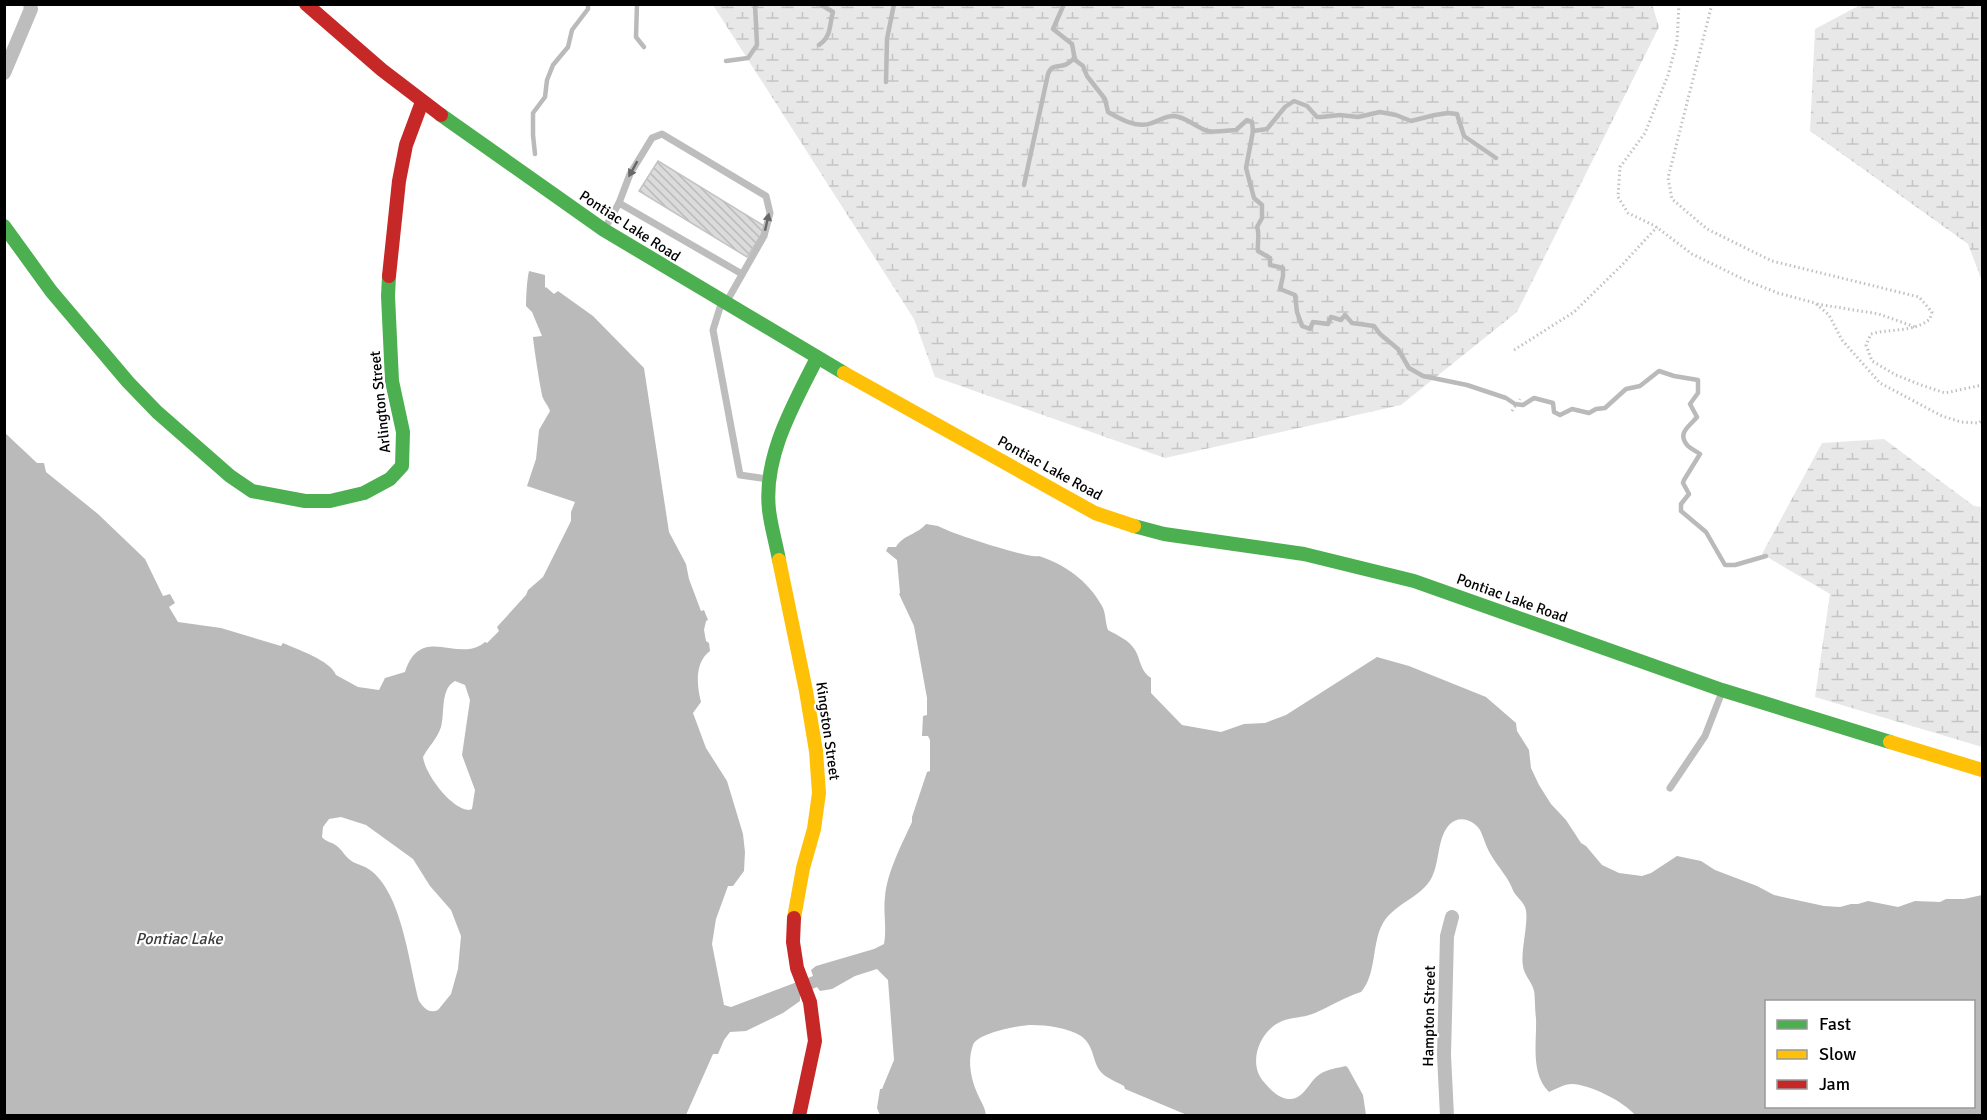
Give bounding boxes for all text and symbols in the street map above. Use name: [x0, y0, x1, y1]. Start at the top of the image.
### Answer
one-way arrow: [628, 161, 638, 178]
street label: Pontiac Lake Road: [576, 187, 684, 265]
one-way arrow: [763, 213, 773, 231]
street label: Arlington Street: [366, 350, 394, 454]
street label: Pontiac Lake Road: [995, 432, 1106, 504]
street label: Pontiac Lake Road: [1454, 570, 1570, 626]
street label: Kingston Street: [812, 681, 844, 781]
water label: Pontiac Lake: [136, 929, 223, 949]
street label: Hampton Street: [1419, 965, 1439, 1067]
legend: [1765, 1000, 1975, 1108]
text: Fast: [1819, 1013, 1851, 1035]
text: Slow: [1819, 1043, 1856, 1065]
text: Jam: [1819, 1073, 1850, 1095]

